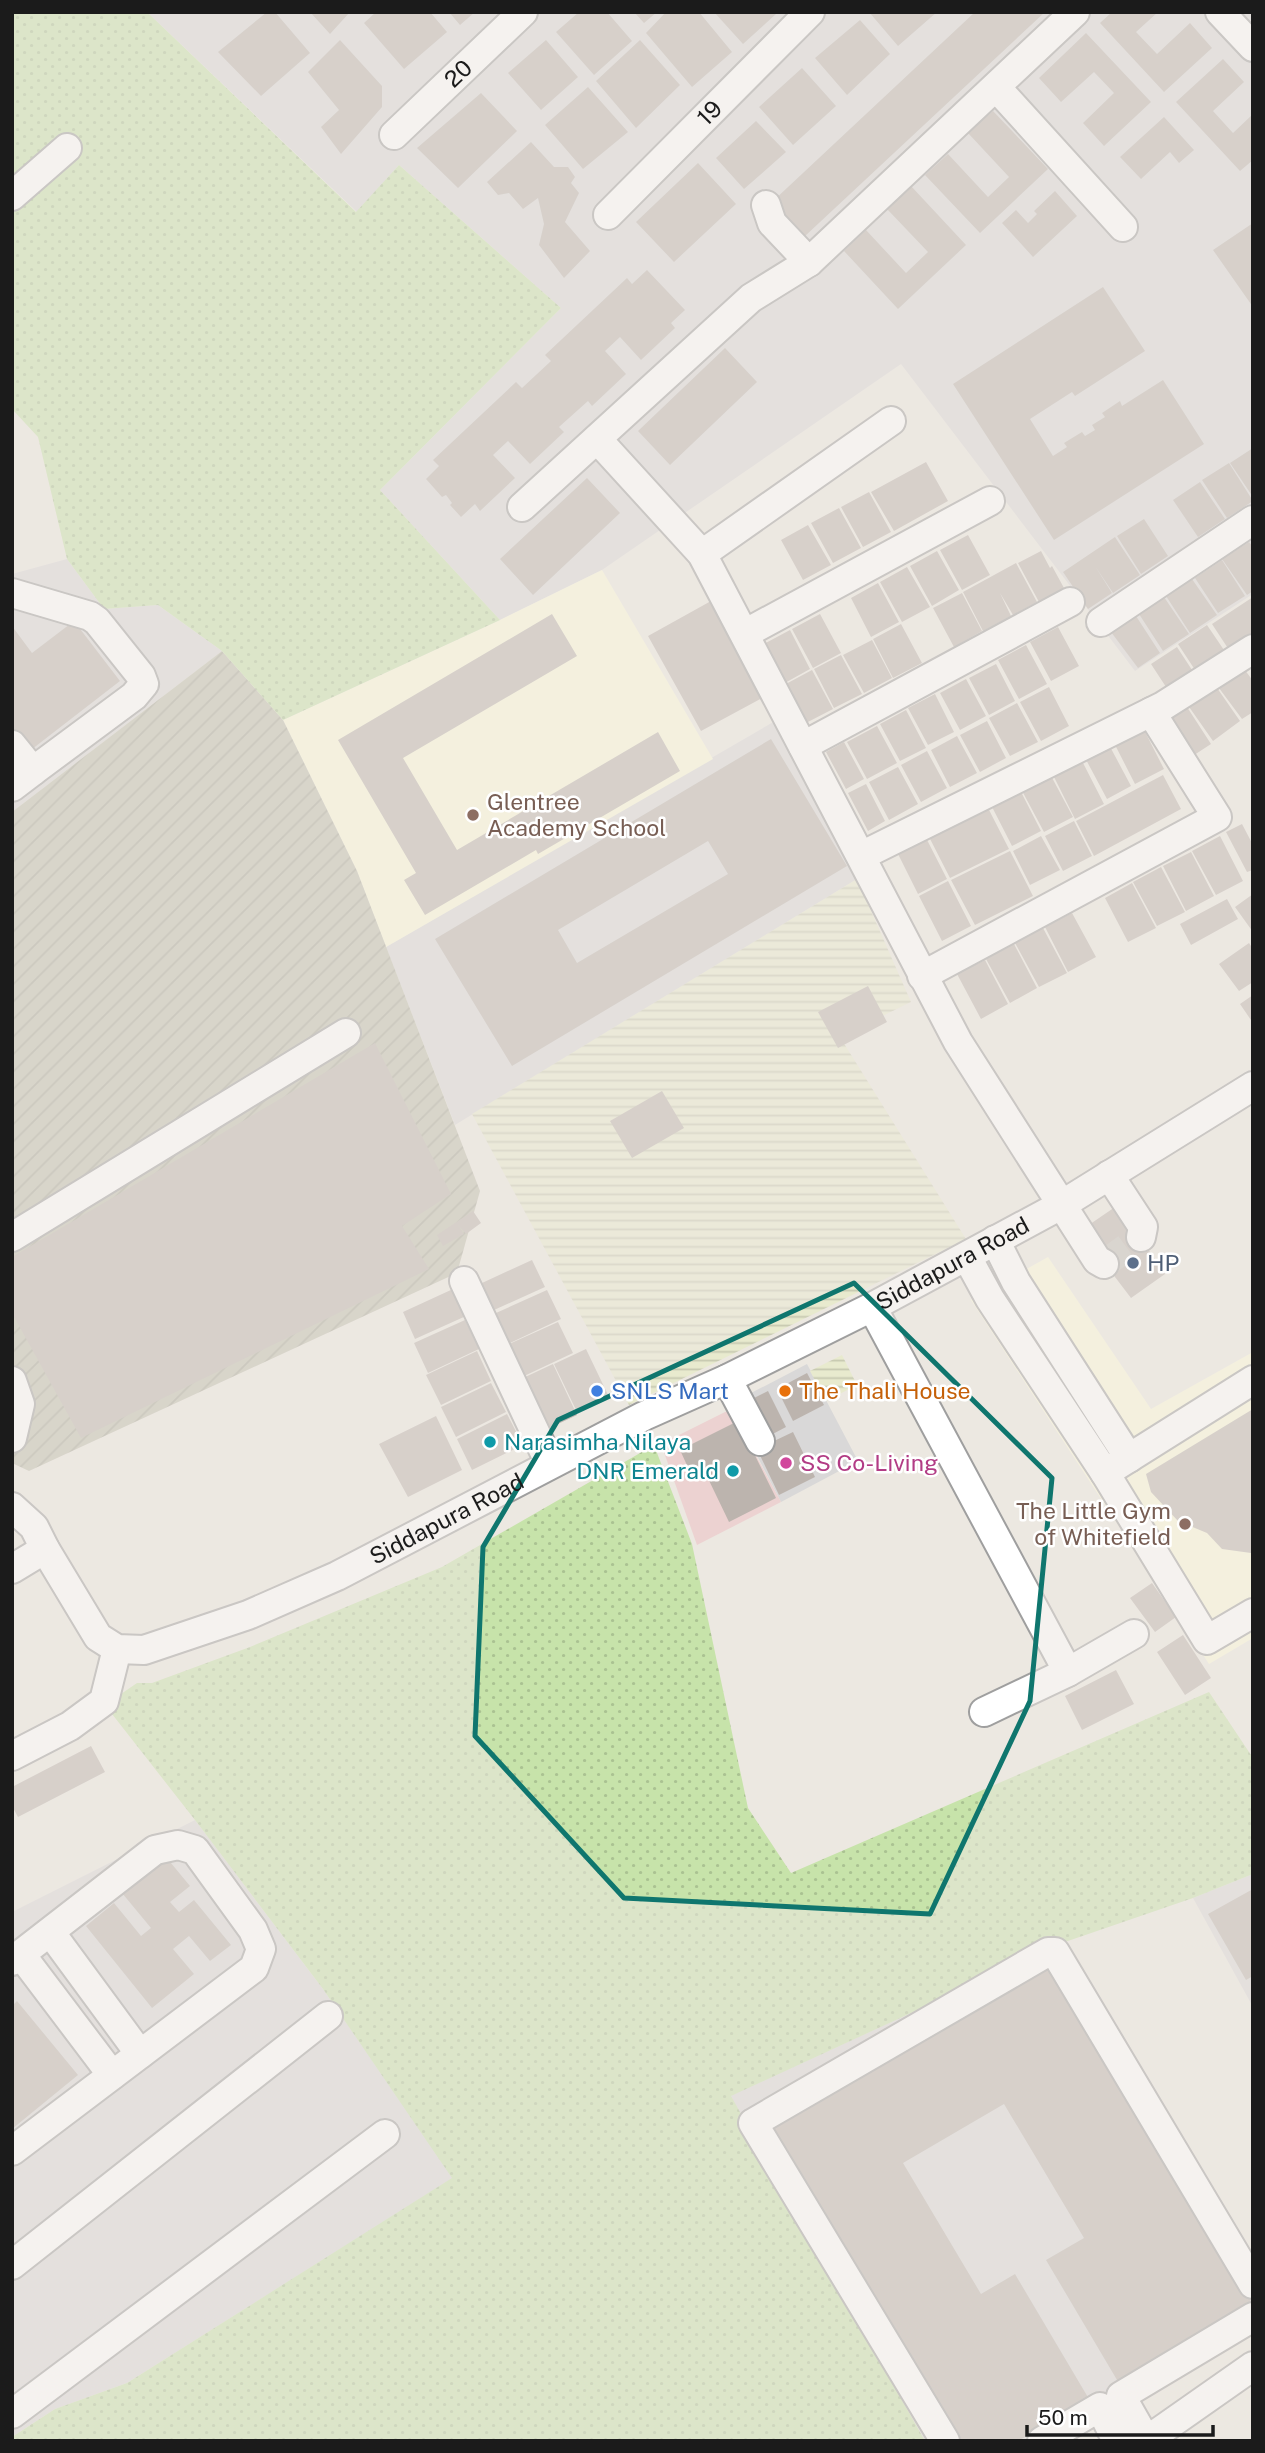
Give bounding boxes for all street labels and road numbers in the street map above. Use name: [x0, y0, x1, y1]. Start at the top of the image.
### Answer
street label: 20: [439, 54, 477, 93]
street label: 19: [691, 95, 727, 131]
street label: Siddapura Road: [871, 1211, 1034, 1315]
street label: Siddapura Road: [365, 1467, 528, 1570]

